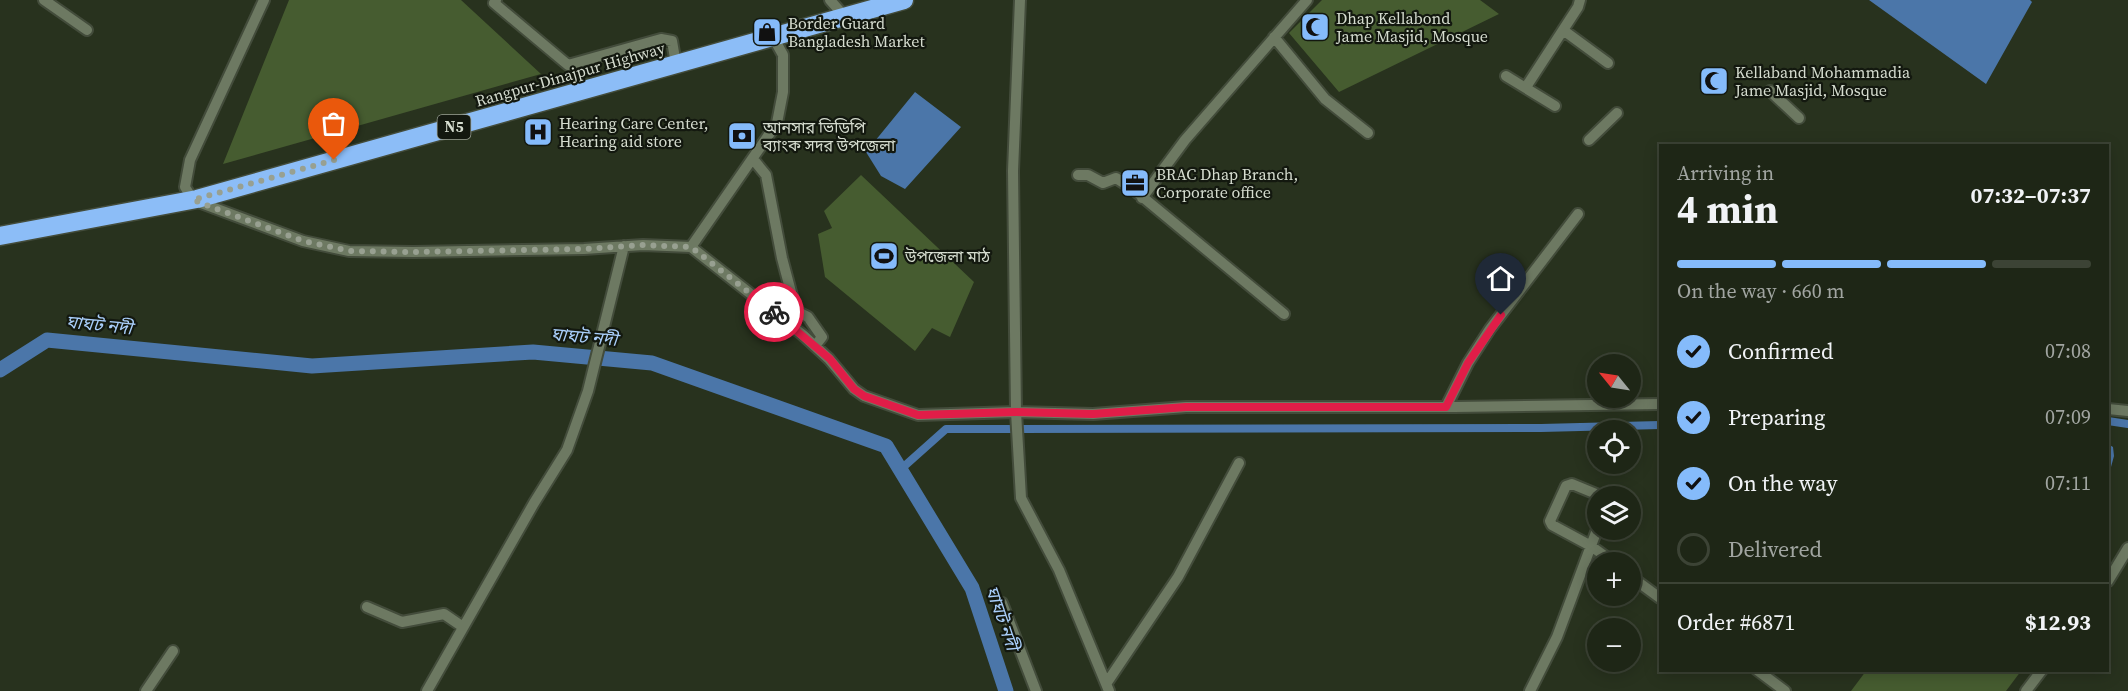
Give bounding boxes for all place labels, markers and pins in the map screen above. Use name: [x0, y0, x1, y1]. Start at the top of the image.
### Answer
place label: Dhap Kellabond Jame Masjid, Mosque: [1335, 7, 1488, 47]
mosque icon: Dhap Kellabond Jame Masjid, Mosque: [1299, 11, 1331, 43]
place label: Border Guard Bangladesh Market: [788, 12, 925, 52]
shop icon: Border Guard Bangladesh Market: [751, 16, 783, 48]
place label: Kellaband Mohammadia Jame Masjid, Mosque: [1734, 61, 1911, 101]
mosque icon: Kellaband Mohammadia Jame Masjid, Mosque: [1698, 65, 1730, 97]
pin: [308, 98, 359, 160]
place label: Hearing Care Center, Hearing aid store: [559, 112, 709, 152]
hospital icon: Hearing Care Center, Hearing aid store: [522, 116, 554, 148]
place label: আনসার ভিডিপি ব্যাংক সদর উপজেলা: [762, 116, 896, 156]
bank icon: আনসার ভিডিপি ব্যাংক সদর উপজেলা: [726, 120, 758, 152]
place label: BRAC Dhap Branch, Corporate office: [1156, 163, 1298, 203]
office icon: BRAC Dhap Branch, Corporate office: [1119, 167, 1151, 199]
sports icon: উপজেলা মাঠ: [868, 240, 900, 272]
place label: উপজেলা মাঠ: [904, 245, 990, 267]
pin: [1475, 253, 1526, 315]

